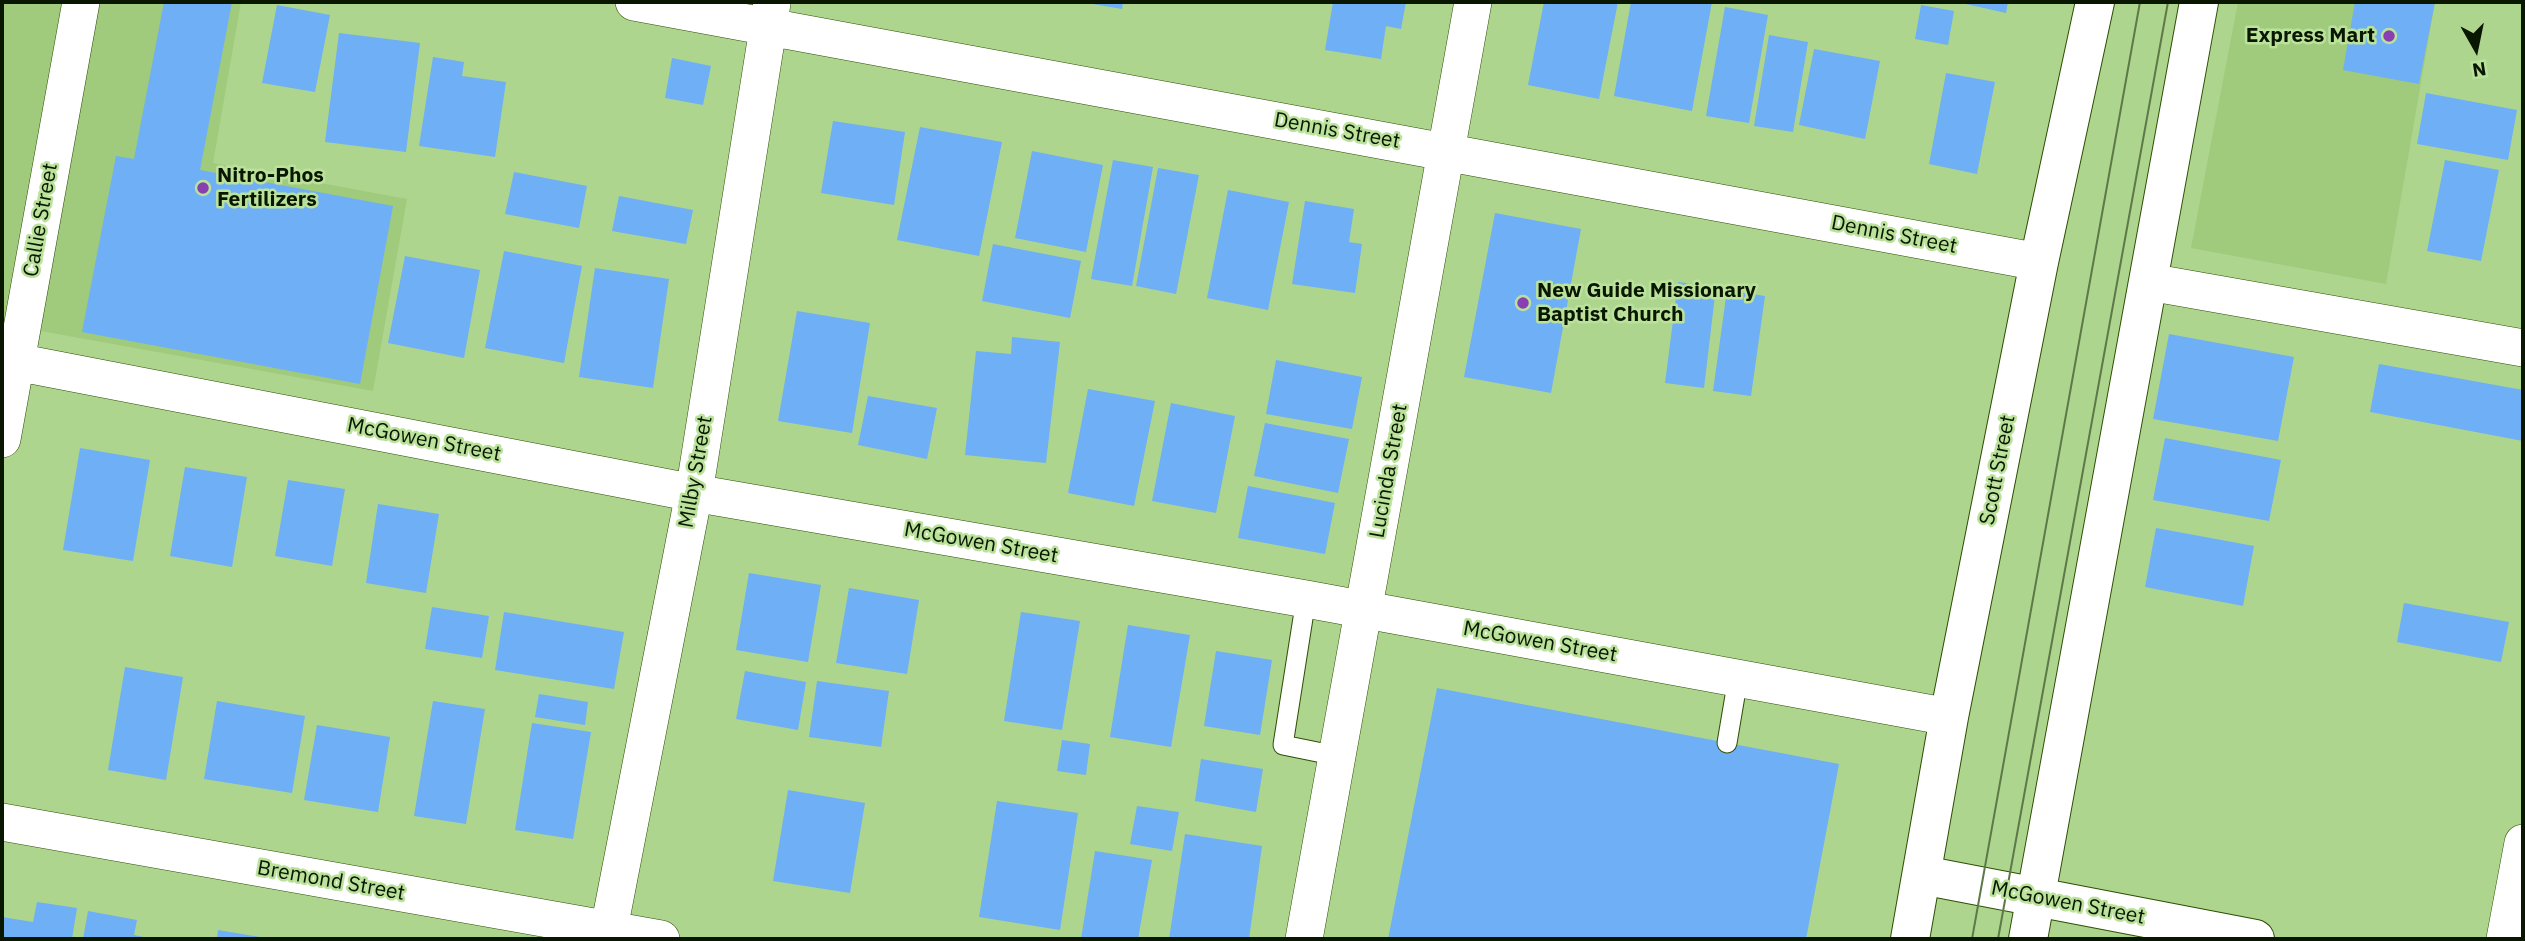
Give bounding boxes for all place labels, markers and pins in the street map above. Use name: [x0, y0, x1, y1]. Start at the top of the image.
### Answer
place label: Express Mart: [2246, 23, 2375, 49]
marker: Express Mart: [2381, 28, 2397, 44]
place label: Nitro-Phos Fertilizers: [217, 163, 324, 213]
marker: Nitro-Phos Fertilizers: [195, 180, 211, 196]
place label: New Guide Missionary Baptist Church: [1537, 278, 1756, 328]
marker: New Guide Missionary Baptist Church: [1515, 295, 1531, 311]

